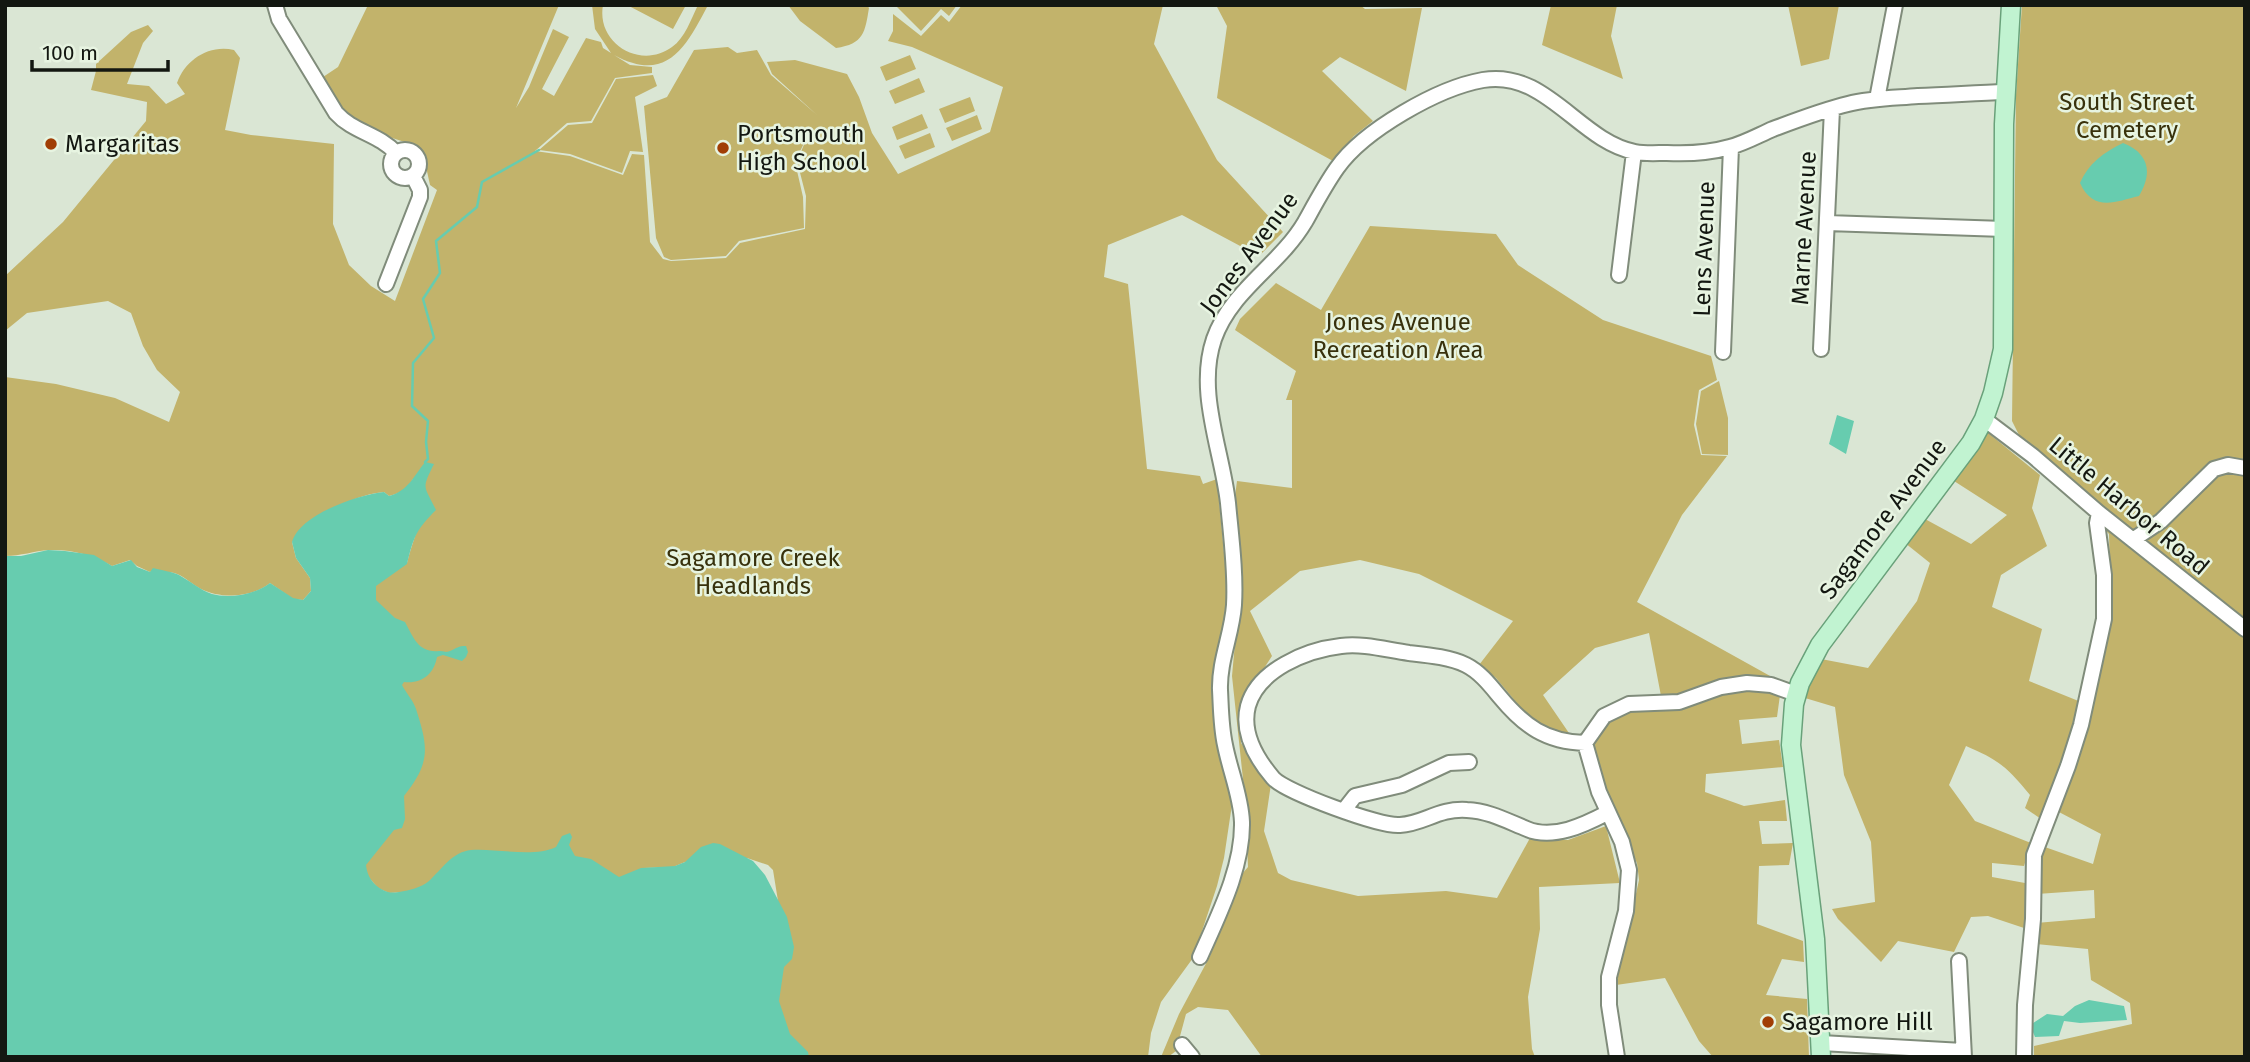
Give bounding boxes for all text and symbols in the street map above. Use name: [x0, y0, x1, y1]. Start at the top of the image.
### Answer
scale bar: [32, 28, 168, 72]
text: 100 m: [42, 40, 98, 66]
park label: South Street Cemetery: [2059, 88, 2195, 144]
place label: Portsmouth High School: [737, 120, 867, 176]
place label: Margaritas: [65, 130, 179, 158]
marker: Margaritas: [43, 136, 59, 152]
marker: Portsmouth High School: [715, 140, 731, 156]
street label: Marne Avenue: [1786, 150, 1822, 306]
street label: Lens Avenue: [1688, 181, 1720, 317]
street label: Jones Avenue: [1194, 186, 1304, 320]
park label: Jones Avenue Recreation Area: [1312, 308, 1484, 364]
street label: Little Harbor Road: [2043, 431, 2215, 581]
street label: Sagamore Avenue: [1814, 433, 1952, 605]
park label: Sagamore Creek Headlands: [666, 544, 841, 600]
place label: Sagamore Hill: [1782, 1008, 1933, 1036]
marker: Sagamore Hill: [1760, 1014, 1776, 1030]

